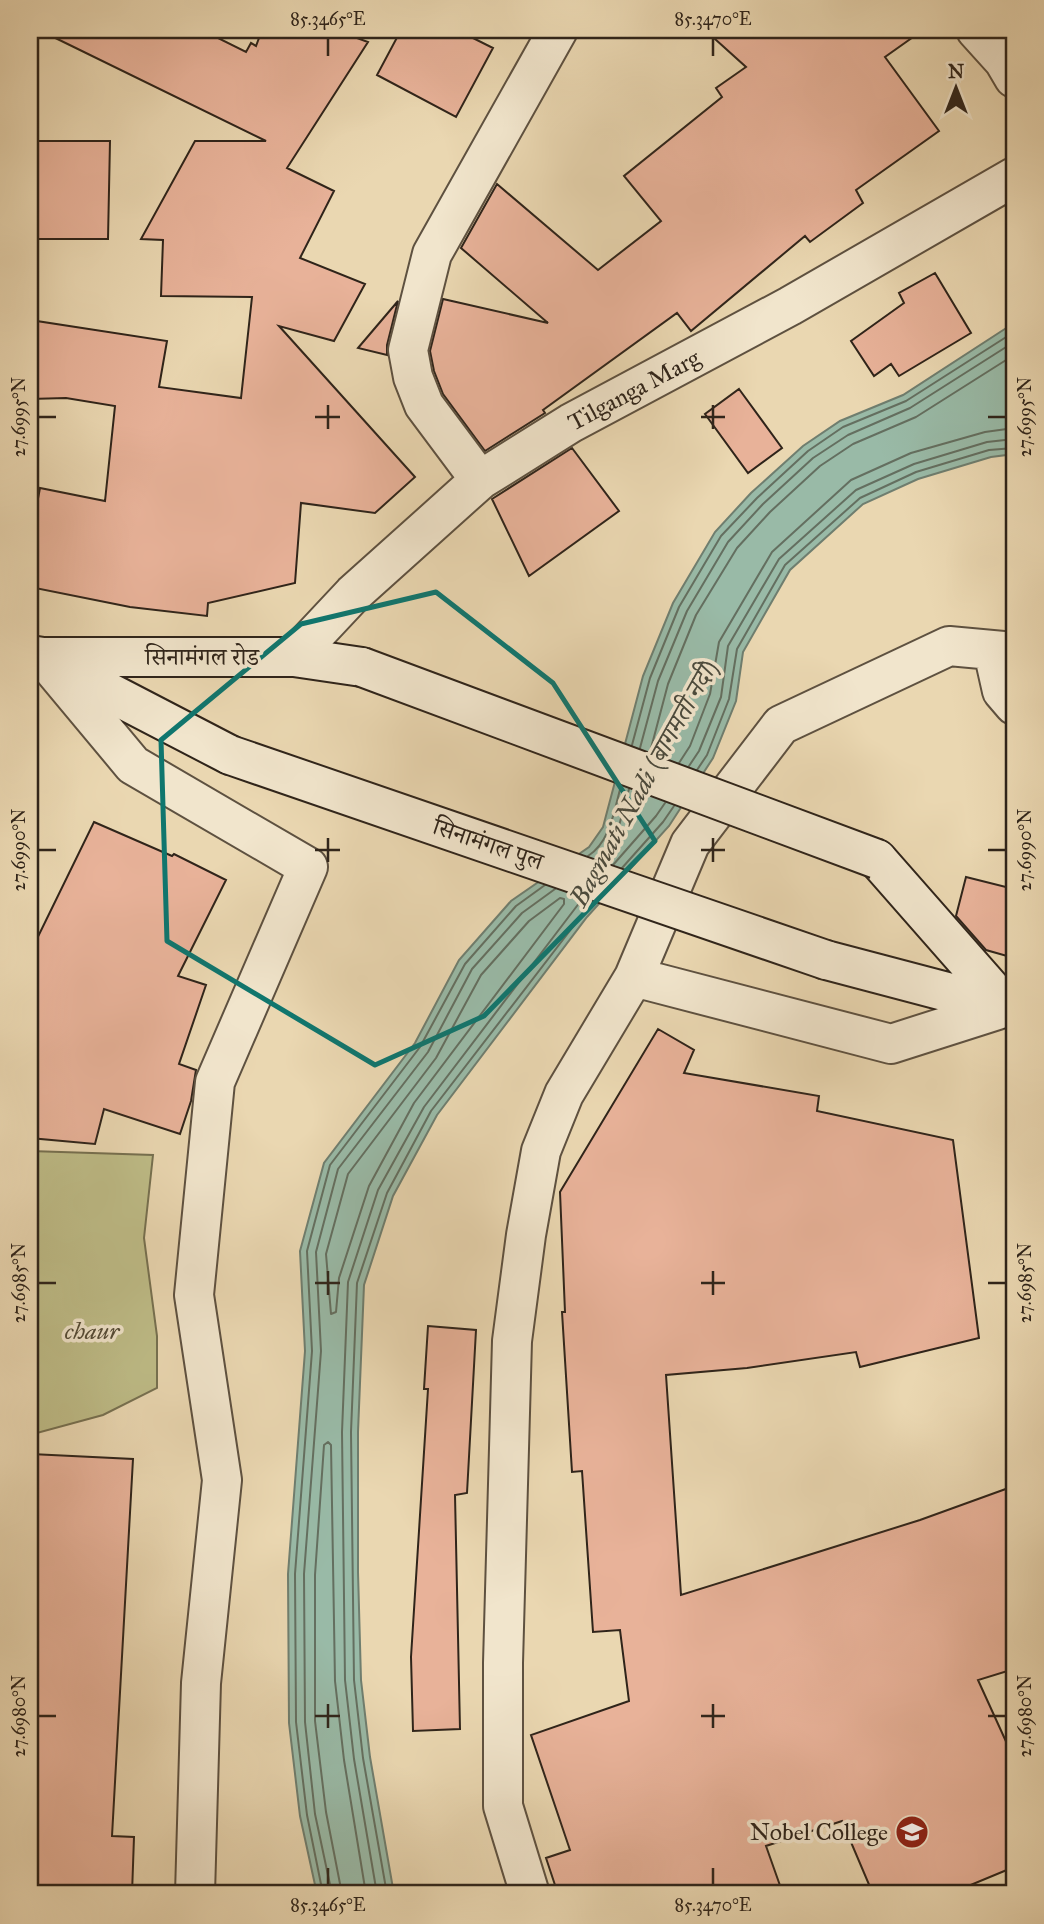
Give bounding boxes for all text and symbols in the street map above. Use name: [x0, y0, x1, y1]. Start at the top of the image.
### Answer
text: 85.3465°E: [290, 8, 366, 30]
text: 85.3470°E: [674, 8, 752, 30]
north arrow: [922, 52, 992, 122]
text: N: [948, 60, 964, 83]
street label: Tilganga Marg: [563, 342, 706, 437]
text: 27.6995°N: [8, 377, 30, 457]
text: 27.6995°N: [1014, 377, 1036, 457]
street label: सिनामंगल रोड: [144, 642, 260, 672]
water label: Bagmati Nadi (बागमती नदी): [562, 654, 724, 912]
text: 27.6990°N: [8, 809, 30, 891]
text: 27.6990°N: [1014, 809, 1036, 891]
street label: सिनामंगल पुल: [428, 811, 548, 877]
text: 27.6985°N: [8, 1243, 30, 1323]
text: 27.6985°N: [1014, 1243, 1036, 1323]
park label: chaur: [65, 1316, 121, 1346]
text: 27.6980°N: [8, 1675, 30, 1757]
text: 27.6980°N: [1014, 1675, 1036, 1757]
school or university icon: Nobel College: [893, 1813, 931, 1851]
place label: Nobel College: [750, 1817, 888, 1847]
text: 85.3465°E: [290, 1894, 366, 1916]
text: 85.3470°E: [674, 1894, 752, 1916]

